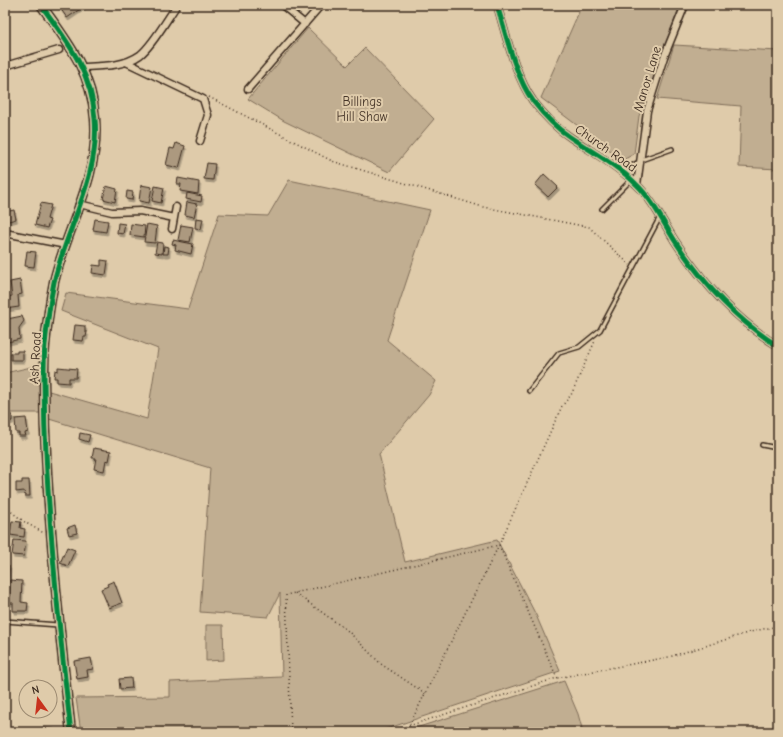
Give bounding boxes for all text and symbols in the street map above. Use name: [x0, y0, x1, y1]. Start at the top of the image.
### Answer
street label: Manor Lane: [630, 44, 664, 114]
park label: Billings Hill Shaw: [336, 94, 388, 124]
street label: Church Road: [572, 121, 640, 175]
street label: Ash Road: [26, 331, 44, 385]
north arrow: [18, 679, 58, 719]
text: N: [30, 683, 41, 697]

